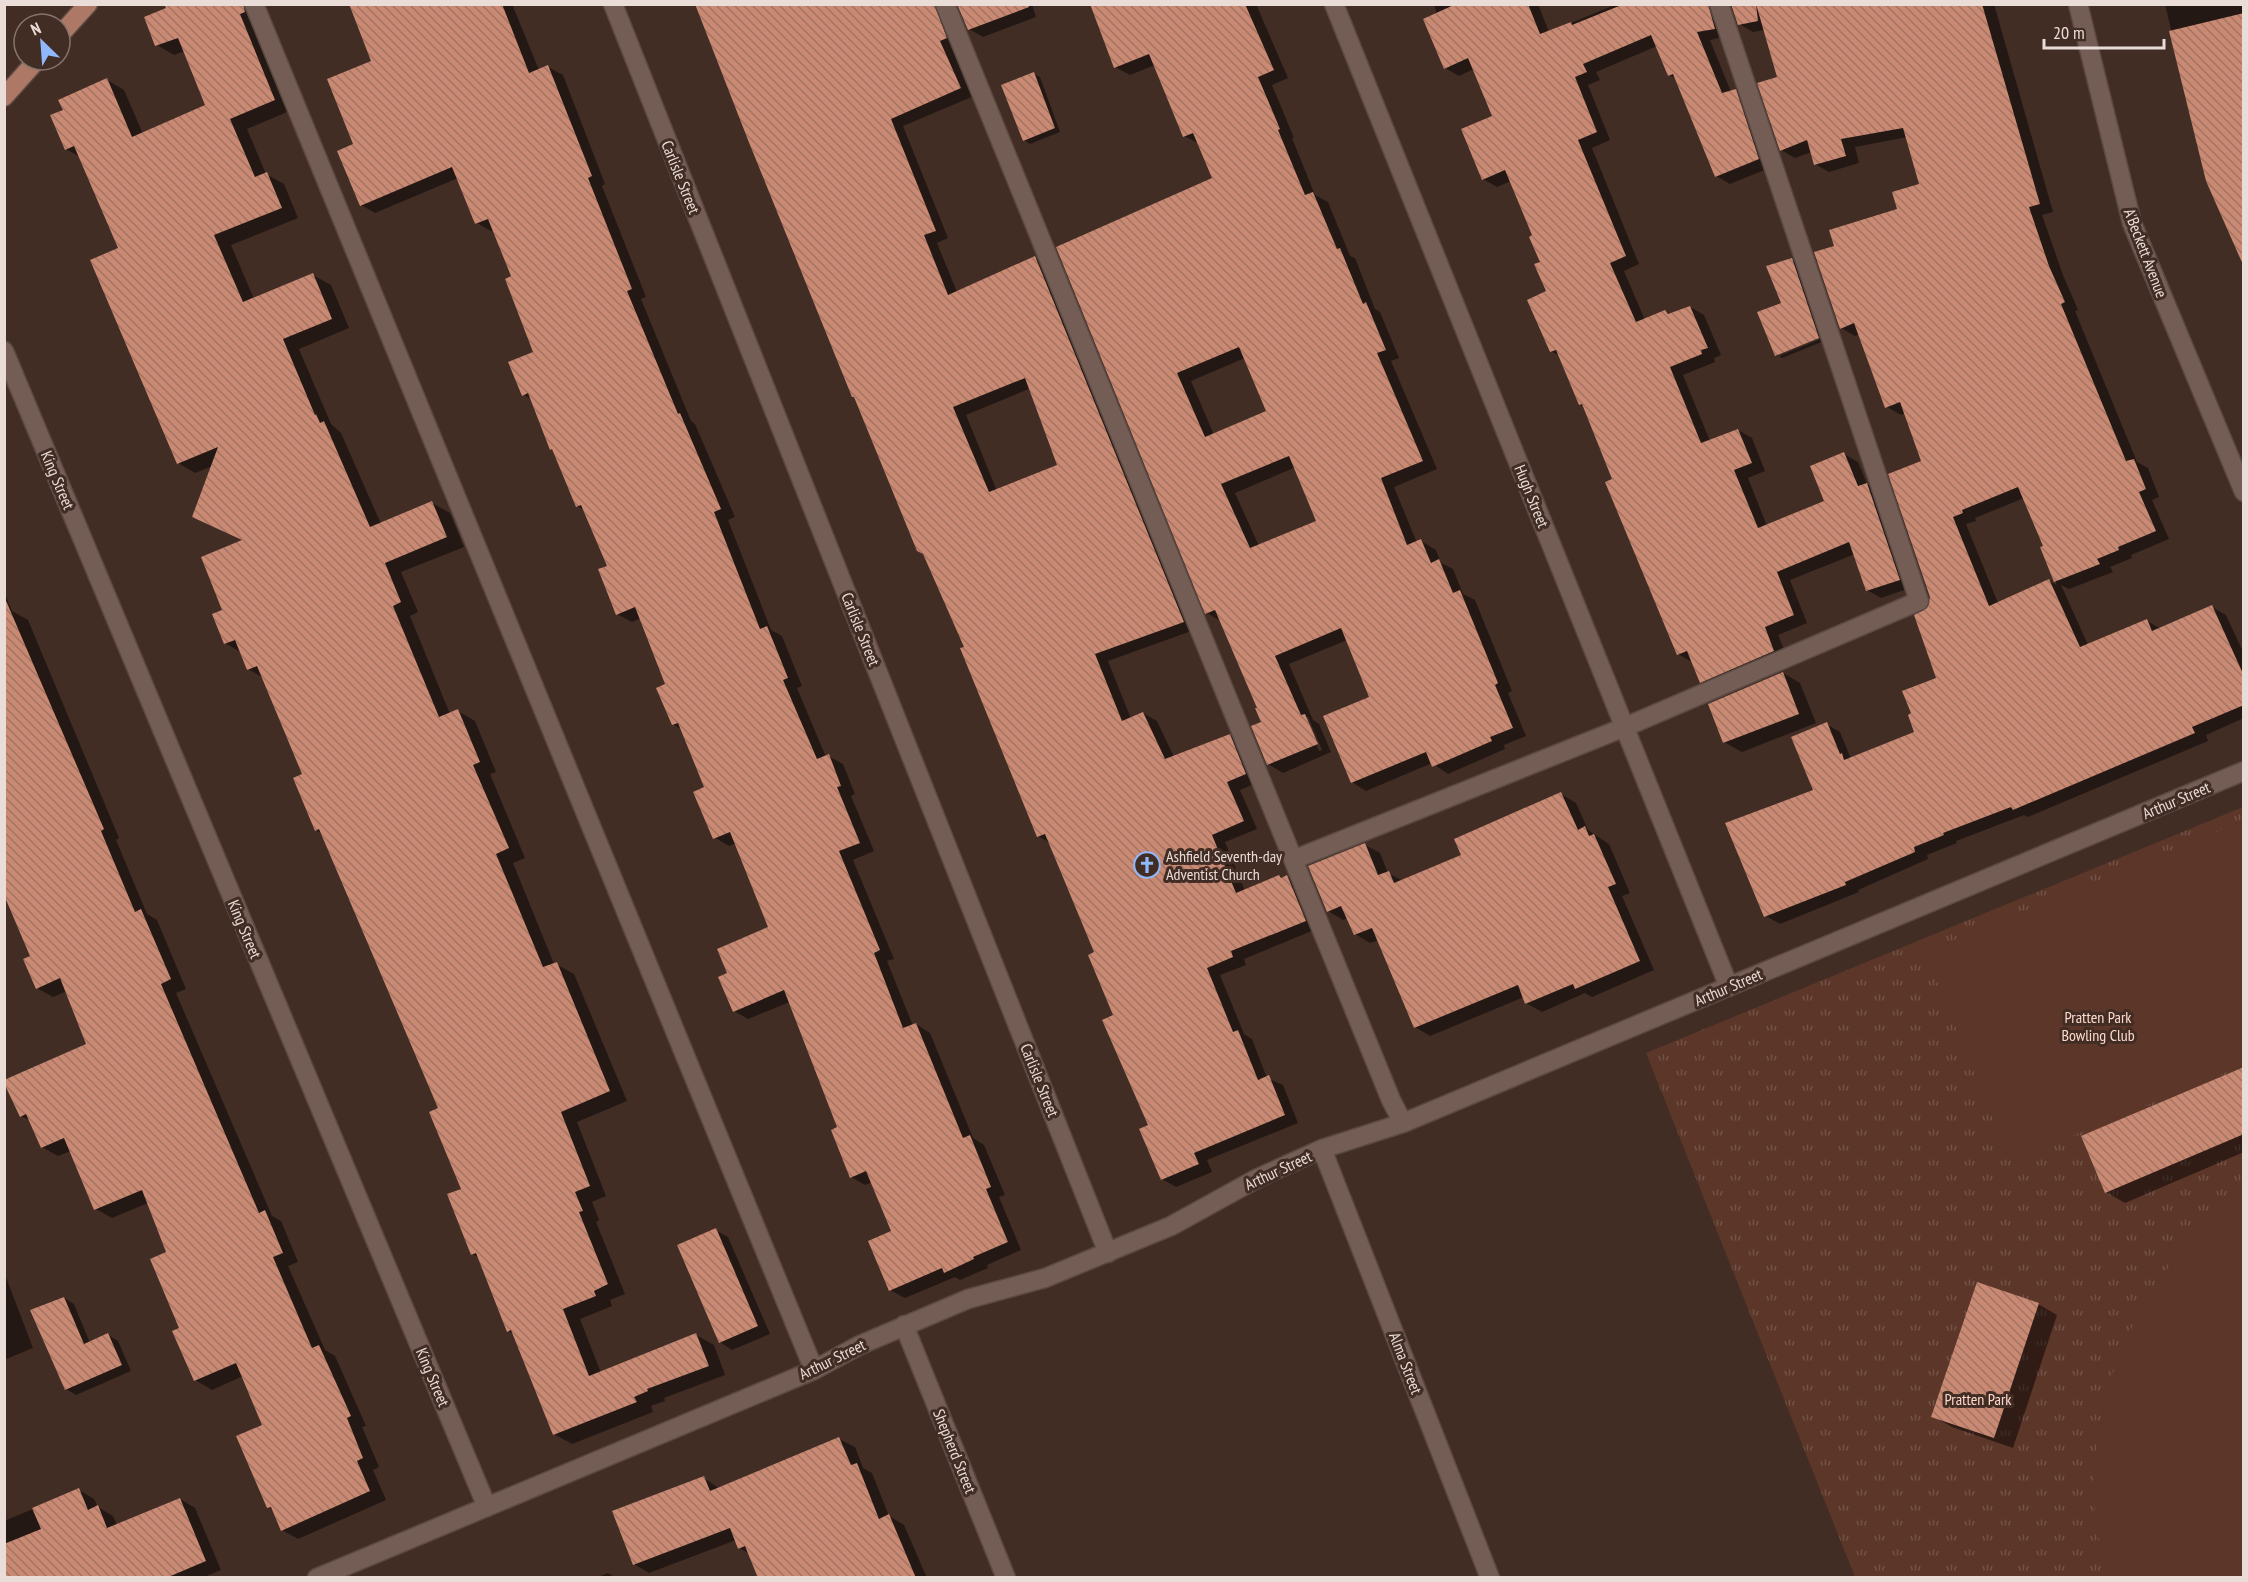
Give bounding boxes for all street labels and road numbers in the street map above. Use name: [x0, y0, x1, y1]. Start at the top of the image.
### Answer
street label: Carlisle Street: [657, 137, 705, 217]
street label: A'Beckett Avenue: [2120, 206, 2172, 300]
street label: King Street: [37, 448, 80, 513]
street label: Hugh Street: [1510, 462, 1554, 531]
street label: Carlisle Street: [837, 589, 885, 669]
street label: Arthur Street: [2139, 777, 2213, 823]
street label: King Street: [224, 897, 267, 962]
street label: Arthur Street: [1691, 964, 1765, 1010]
street label: Carlisle Street: [1016, 1040, 1064, 1120]
street label: Arthur Street: [1241, 1146, 1315, 1194]
street label: Alma Street: [1385, 1329, 1427, 1397]
street label: Arthur Street: [795, 1334, 869, 1384]
street label: King Street: [412, 1345, 455, 1410]
street label: Shepherd Street: [929, 1406, 981, 1497]

